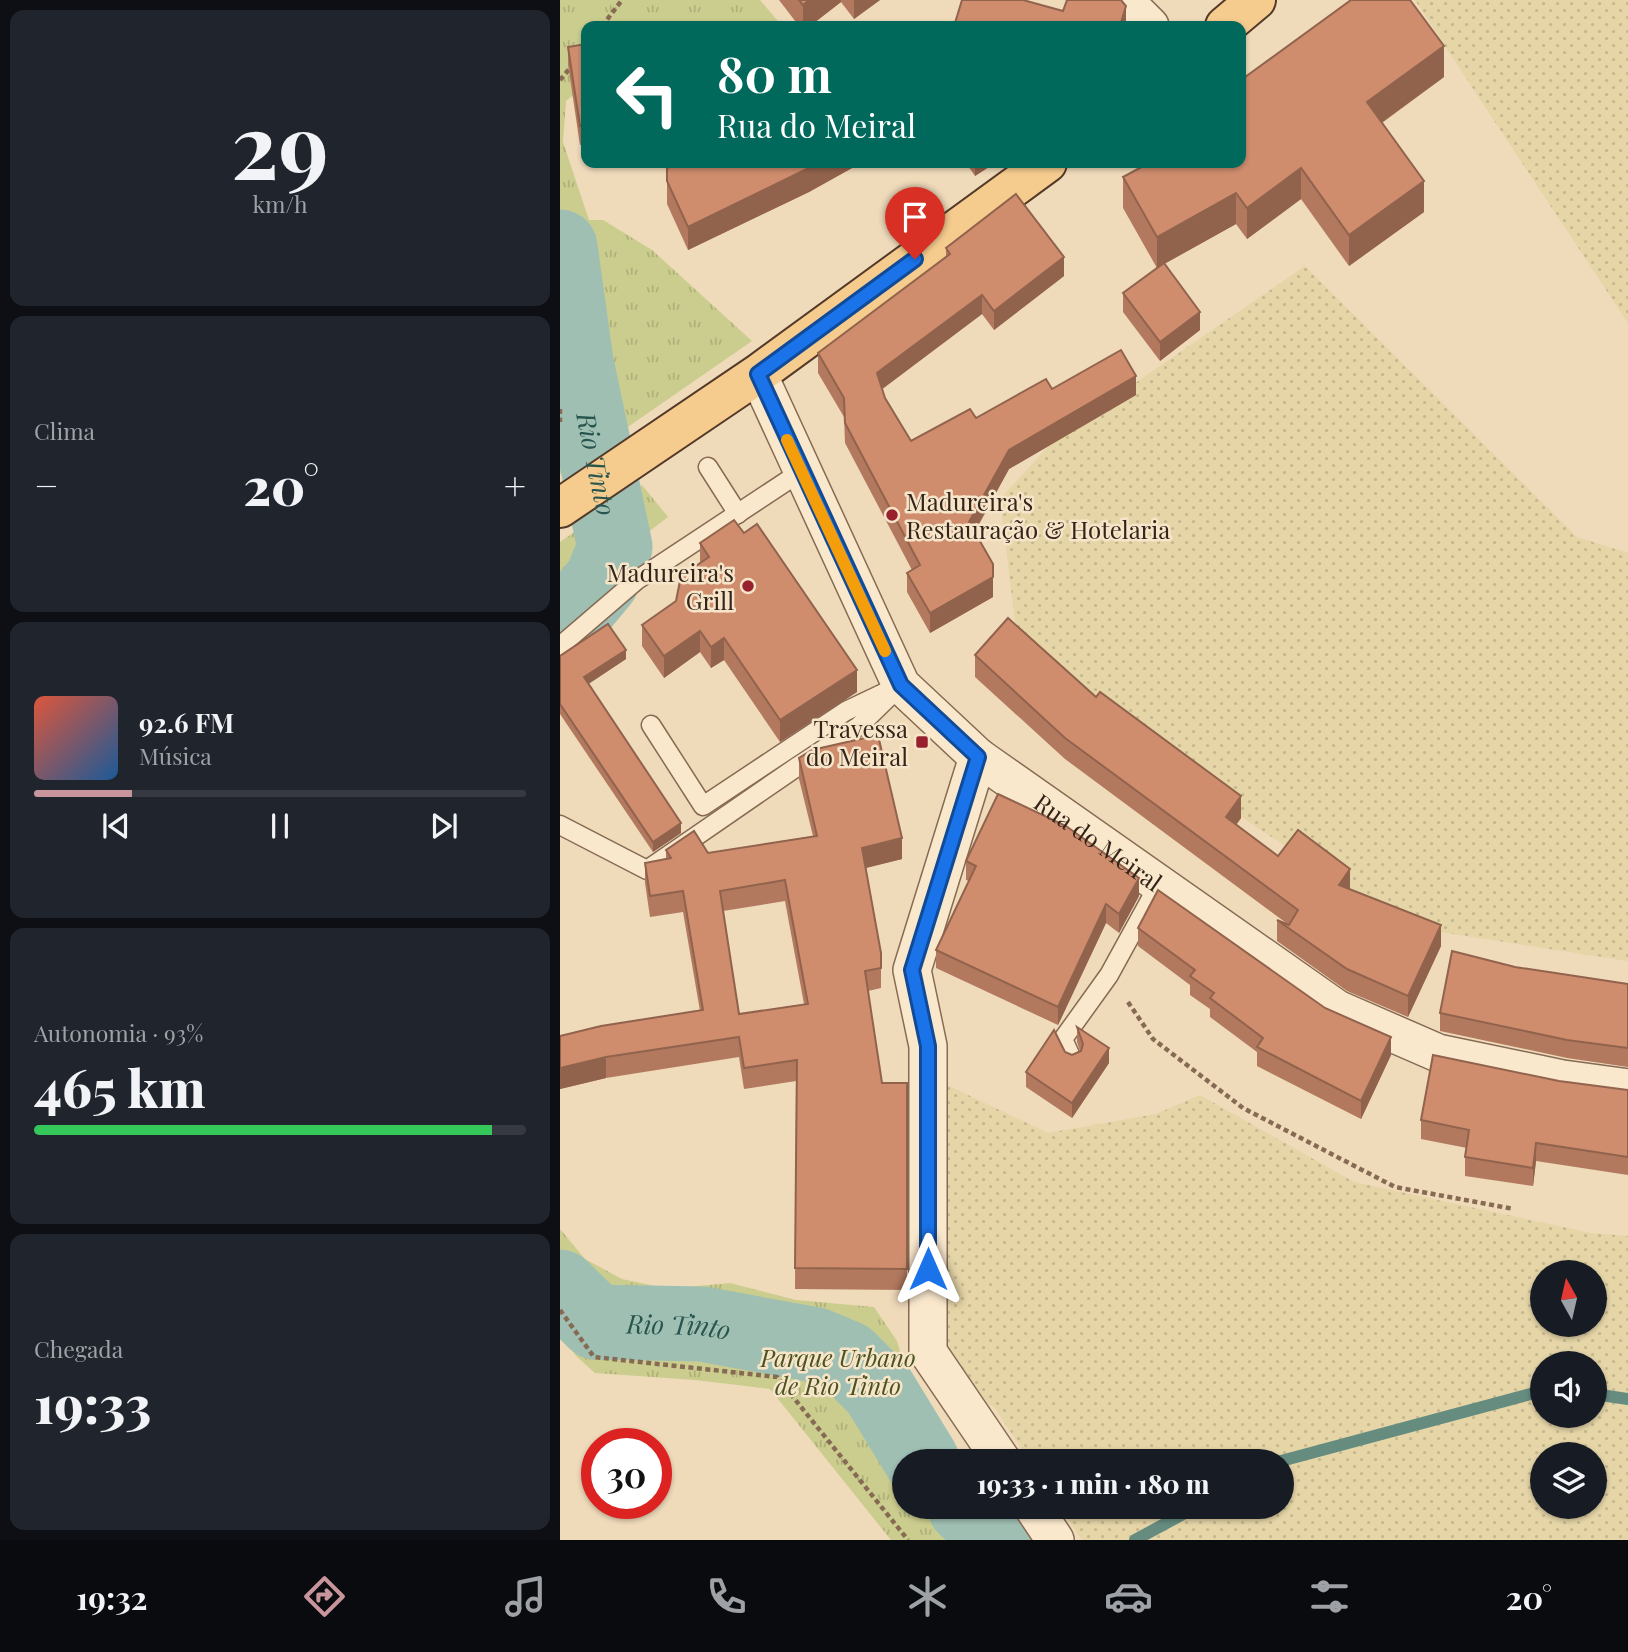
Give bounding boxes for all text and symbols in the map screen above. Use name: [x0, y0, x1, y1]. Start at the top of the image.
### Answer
text: 80 m: [717, 40, 832, 105]
icon: left: [602, 49, 693, 140]
text: 29: [231, 82, 329, 203]
text: Rua do Meiral: [717, 103, 916, 146]
pin: [885, 187, 945, 259]
text: km/h: [252, 188, 308, 219]
icon: arrive: [896, 198, 934, 236]
water label: Rio Tinto: [569, 408, 625, 518]
text: Clima: [34, 415, 95, 446]
text: 20°: [243, 450, 319, 519]
text: −: [34, 459, 59, 510]
text: +: [504, 459, 526, 510]
place label: Madureira's Restauração & Hotelaria: [906, 485, 1170, 545]
marker: Madureira's Restauração & Hotelaria: [884, 507, 900, 523]
place label: Madureira's Grill: [607, 556, 734, 616]
marker: Madureira's Grill: [740, 578, 756, 594]
text: 92.6 FM: [139, 705, 234, 740]
place label: Travessa do Meiral: [806, 712, 908, 772]
marker: Travessa do Meiral: [914, 734, 930, 750]
text: Música: [139, 740, 212, 771]
street label: Rua do Meiral: [1028, 786, 1169, 898]
icon: previous: [97, 807, 135, 845]
icon: pause: [261, 807, 299, 845]
icon: next: [425, 807, 463, 845]
text: Autonomia · 93%: [34, 1017, 203, 1048]
text: 465 km: [34, 1052, 206, 1121]
position arrow: [891, 1232, 965, 1306]
north arrow: [1530, 1260, 1606, 1337]
map controls: [1530, 1260, 1607, 1519]
water label: Rio Tinto: [625, 1305, 734, 1346]
text: Chegada: [34, 1333, 123, 1364]
park label: Parque Urbano de Rio Tinto: [759, 1341, 916, 1401]
button: sound: [1530, 1351, 1607, 1428]
text: 19:33: [34, 1368, 151, 1437]
speed limit sign: 30: [581, 1428, 672, 1519]
button: layers: [1530, 1442, 1607, 1519]
text: 19:33 · 1 min · 180 m: [977, 1466, 1209, 1501]
icon: directions: [300, 1572, 349, 1621]
icon: music: [501, 1572, 550, 1621]
icon: phone: [702, 1572, 751, 1621]
icon: climate: [903, 1572, 952, 1621]
icon: car: [1104, 1572, 1153, 1621]
icon: filters: [1305, 1572, 1354, 1621]
text: 19:32: [76, 1575, 148, 1618]
text: 20°: [1506, 1575, 1552, 1618]

